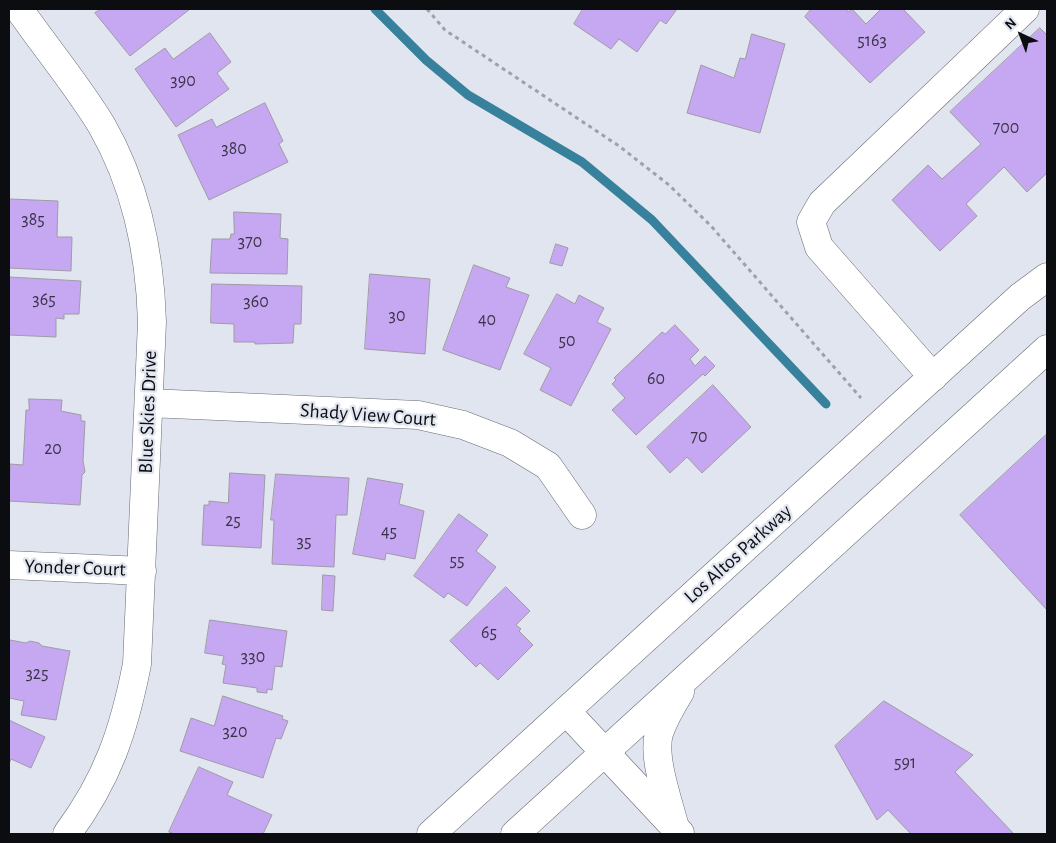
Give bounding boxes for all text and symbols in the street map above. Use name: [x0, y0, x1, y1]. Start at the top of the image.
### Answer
north arrow: [996, 10, 1046, 60]
text: N: [1002, 16, 1019, 32]
house number: 5163: [857, 30, 887, 52]
house number: 390: [170, 70, 196, 92]
house number: 700: [993, 117, 1019, 139]
house number: 380: [221, 138, 247, 160]
house number: 385: [21, 209, 45, 231]
house number: 370: [238, 231, 262, 253]
house number: 365: [32, 289, 56, 311]
house number: 360: [243, 291, 269, 313]
house number: 30: [389, 305, 405, 327]
house number: 40: [478, 309, 496, 331]
house number: 50: [558, 330, 576, 352]
street label: Blue Skies Drive: [134, 350, 162, 474]
house number: 60: [647, 368, 665, 390]
street label: Shady View Court: [299, 398, 437, 432]
house number: 70: [690, 426, 708, 448]
house number: 20: [44, 438, 62, 460]
street label: Los Altos Parkway: [679, 499, 797, 609]
house number: 25: [225, 510, 241, 532]
house number: 45: [381, 521, 397, 543]
house number: 35: [297, 531, 311, 553]
house number: 55: [449, 550, 465, 572]
street label: Yonder Court: [24, 554, 126, 582]
house number: 65: [481, 622, 497, 644]
house number: 330: [241, 646, 265, 668]
house number: 325: [25, 663, 49, 685]
house number: 320: [222, 721, 248, 743]
house number: 591: [894, 752, 916, 774]

